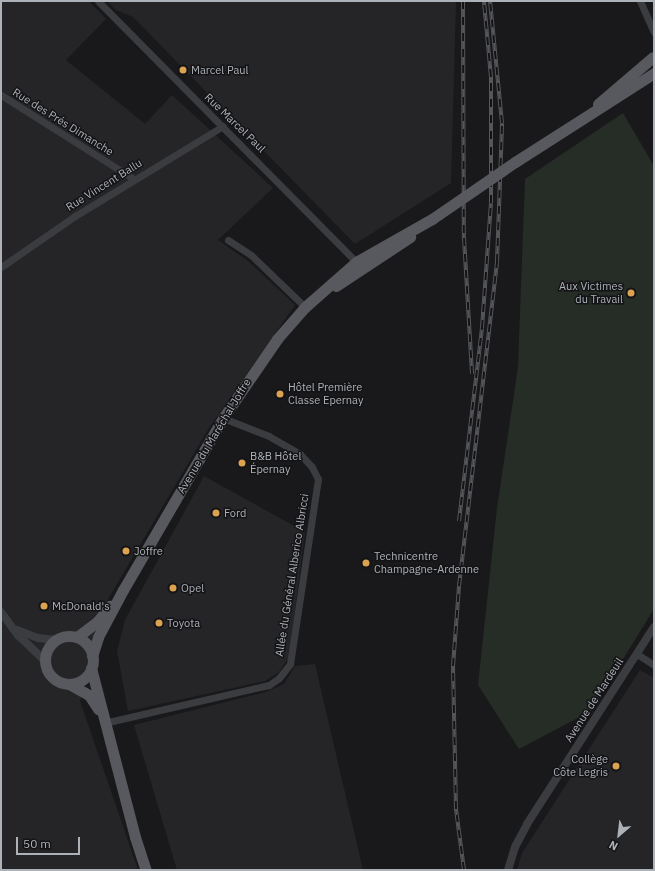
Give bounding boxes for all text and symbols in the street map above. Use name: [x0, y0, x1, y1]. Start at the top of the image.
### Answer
place label: Marcel Paul: [191, 63, 249, 77]
marker: Marcel Paul: [178, 65, 188, 75]
street label: Rue des Prés Dimanche: [10, 86, 116, 158]
street label: Rue Marcel Paul: [202, 91, 268, 155]
street label: Rue Vincent Ballu: [64, 156, 144, 214]
place label: Aux Victimes du Travail: [559, 280, 623, 306]
marker: Aux Victimes du Travail: [626, 288, 636, 298]
street label: Avenue du Maréchal Joffre: [174, 376, 254, 496]
place label: Hôtel Première Classe Epernay: [288, 381, 363, 407]
marker: Hôtel Première Classe Epernay: [275, 389, 285, 399]
place label: B&B Hôtel Épernay: [250, 450, 301, 476]
marker: B&B Hôtel Épernay: [237, 458, 247, 468]
street label: Allée du Général Alberico Albricci: [273, 493, 311, 657]
place label: Ford: [224, 506, 246, 520]
marker: Ford: [211, 508, 221, 518]
place label: Joffre: [134, 544, 163, 558]
marker: Joffre: [121, 546, 131, 556]
place label: Technicentre Champagne-Ardenne: [374, 550, 479, 576]
marker: Technicentre Champagne-Ardenne: [361, 558, 371, 568]
place label: Opel: [181, 581, 204, 595]
marker: Opel: [168, 583, 178, 593]
place label: McDonald's: [52, 599, 110, 613]
marker: McDonald's: [39, 601, 49, 611]
place label: Toyota: [167, 616, 200, 630]
marker: Toyota: [154, 618, 164, 628]
street label: Avenue de Mardeuil: [562, 656, 626, 744]
place label: Collège Côte Legris: [553, 753, 608, 779]
marker: Collège Côte Legris: [611, 761, 621, 771]
north arrow: [599, 815, 639, 855]
scale bar: [18, 829, 82, 855]
text: 50 m: [23, 836, 51, 851]
text: N: [607, 838, 620, 854]

